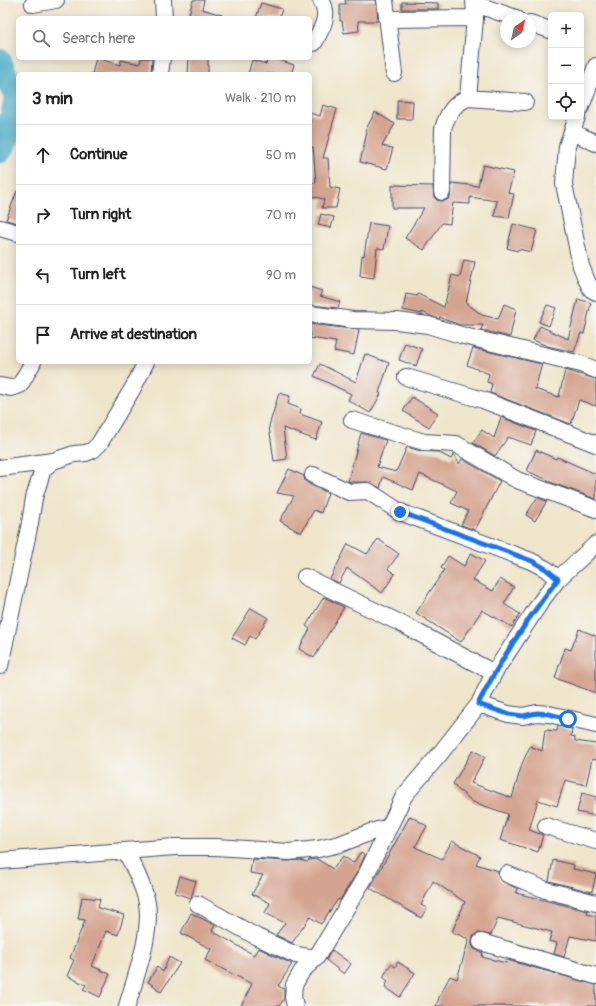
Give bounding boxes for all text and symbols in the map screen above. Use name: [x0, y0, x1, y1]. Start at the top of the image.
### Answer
north arrow: [500, 12, 536, 48]
map controls: [548, 12, 584, 120]
button: +: [548, 12, 584, 48]
search box: [16, 16, 312, 60]
icon: search: [30, 27, 52, 49]
text: Search here: [62, 29, 135, 48]
button: −: [548, 48, 584, 84]
button: locate: [548, 84, 584, 120]
text: 3 min: [32, 88, 73, 109]
text: Walk · 210 m: [225, 90, 296, 106]
icon: ahead: [32, 144, 54, 166]
text: Continue: [70, 145, 128, 164]
text: 50 m: [266, 147, 296, 163]
icon: right: [32, 204, 54, 226]
text: Turn right: [70, 205, 131, 224]
text: 70 m: [266, 207, 296, 223]
icon: left: [32, 264, 54, 286]
text: Turn left: [70, 265, 126, 284]
text: 90 m: [266, 267, 296, 283]
icon: arrive: [32, 324, 54, 346]
text: Arrive at destination: [70, 325, 197, 344]
route end: [391, 503, 409, 521]
route start: [559, 710, 577, 728]

